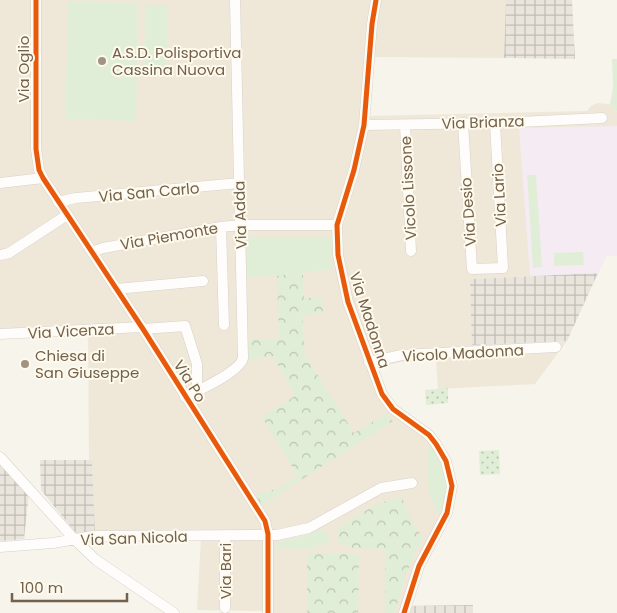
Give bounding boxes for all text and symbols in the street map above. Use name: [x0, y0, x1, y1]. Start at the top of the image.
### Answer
street label: Via Oglio: [13, 36, 34, 102]
place label: A.S.D. Polisportiva Cassina Nuova: [112, 42, 242, 80]
marker: A.S.D. Polisportiva Cassina Nuova: [96, 55, 108, 67]
street label: Via Brianza: [441, 110, 525, 134]
street label: Vicolo Lissone: [395, 135, 421, 241]
street label: Via Lario: [487, 163, 511, 227]
street label: Via San Carlo: [98, 177, 200, 207]
street label: Via Desio: [455, 177, 481, 247]
street label: Via Adda: [228, 180, 252, 250]
street label: Via Piemonte: [118, 217, 220, 255]
street label: Via Madonna: [345, 269, 395, 371]
street label: Via Vicenza: [27, 318, 115, 344]
street label: Vicolo Madonna: [402, 339, 524, 367]
place label: Chiesa di San Giuseppe: [35, 345, 139, 383]
street label: Via Po: [169, 356, 211, 406]
marker: Chiesa di San Giuseppe: [19, 358, 31, 370]
street label: Via San Nicola: [80, 526, 188, 550]
street label: Via Bari: [215, 543, 236, 599]
scale bar: [12, 570, 128, 602]
text: 100 m: [20, 577, 63, 598]

